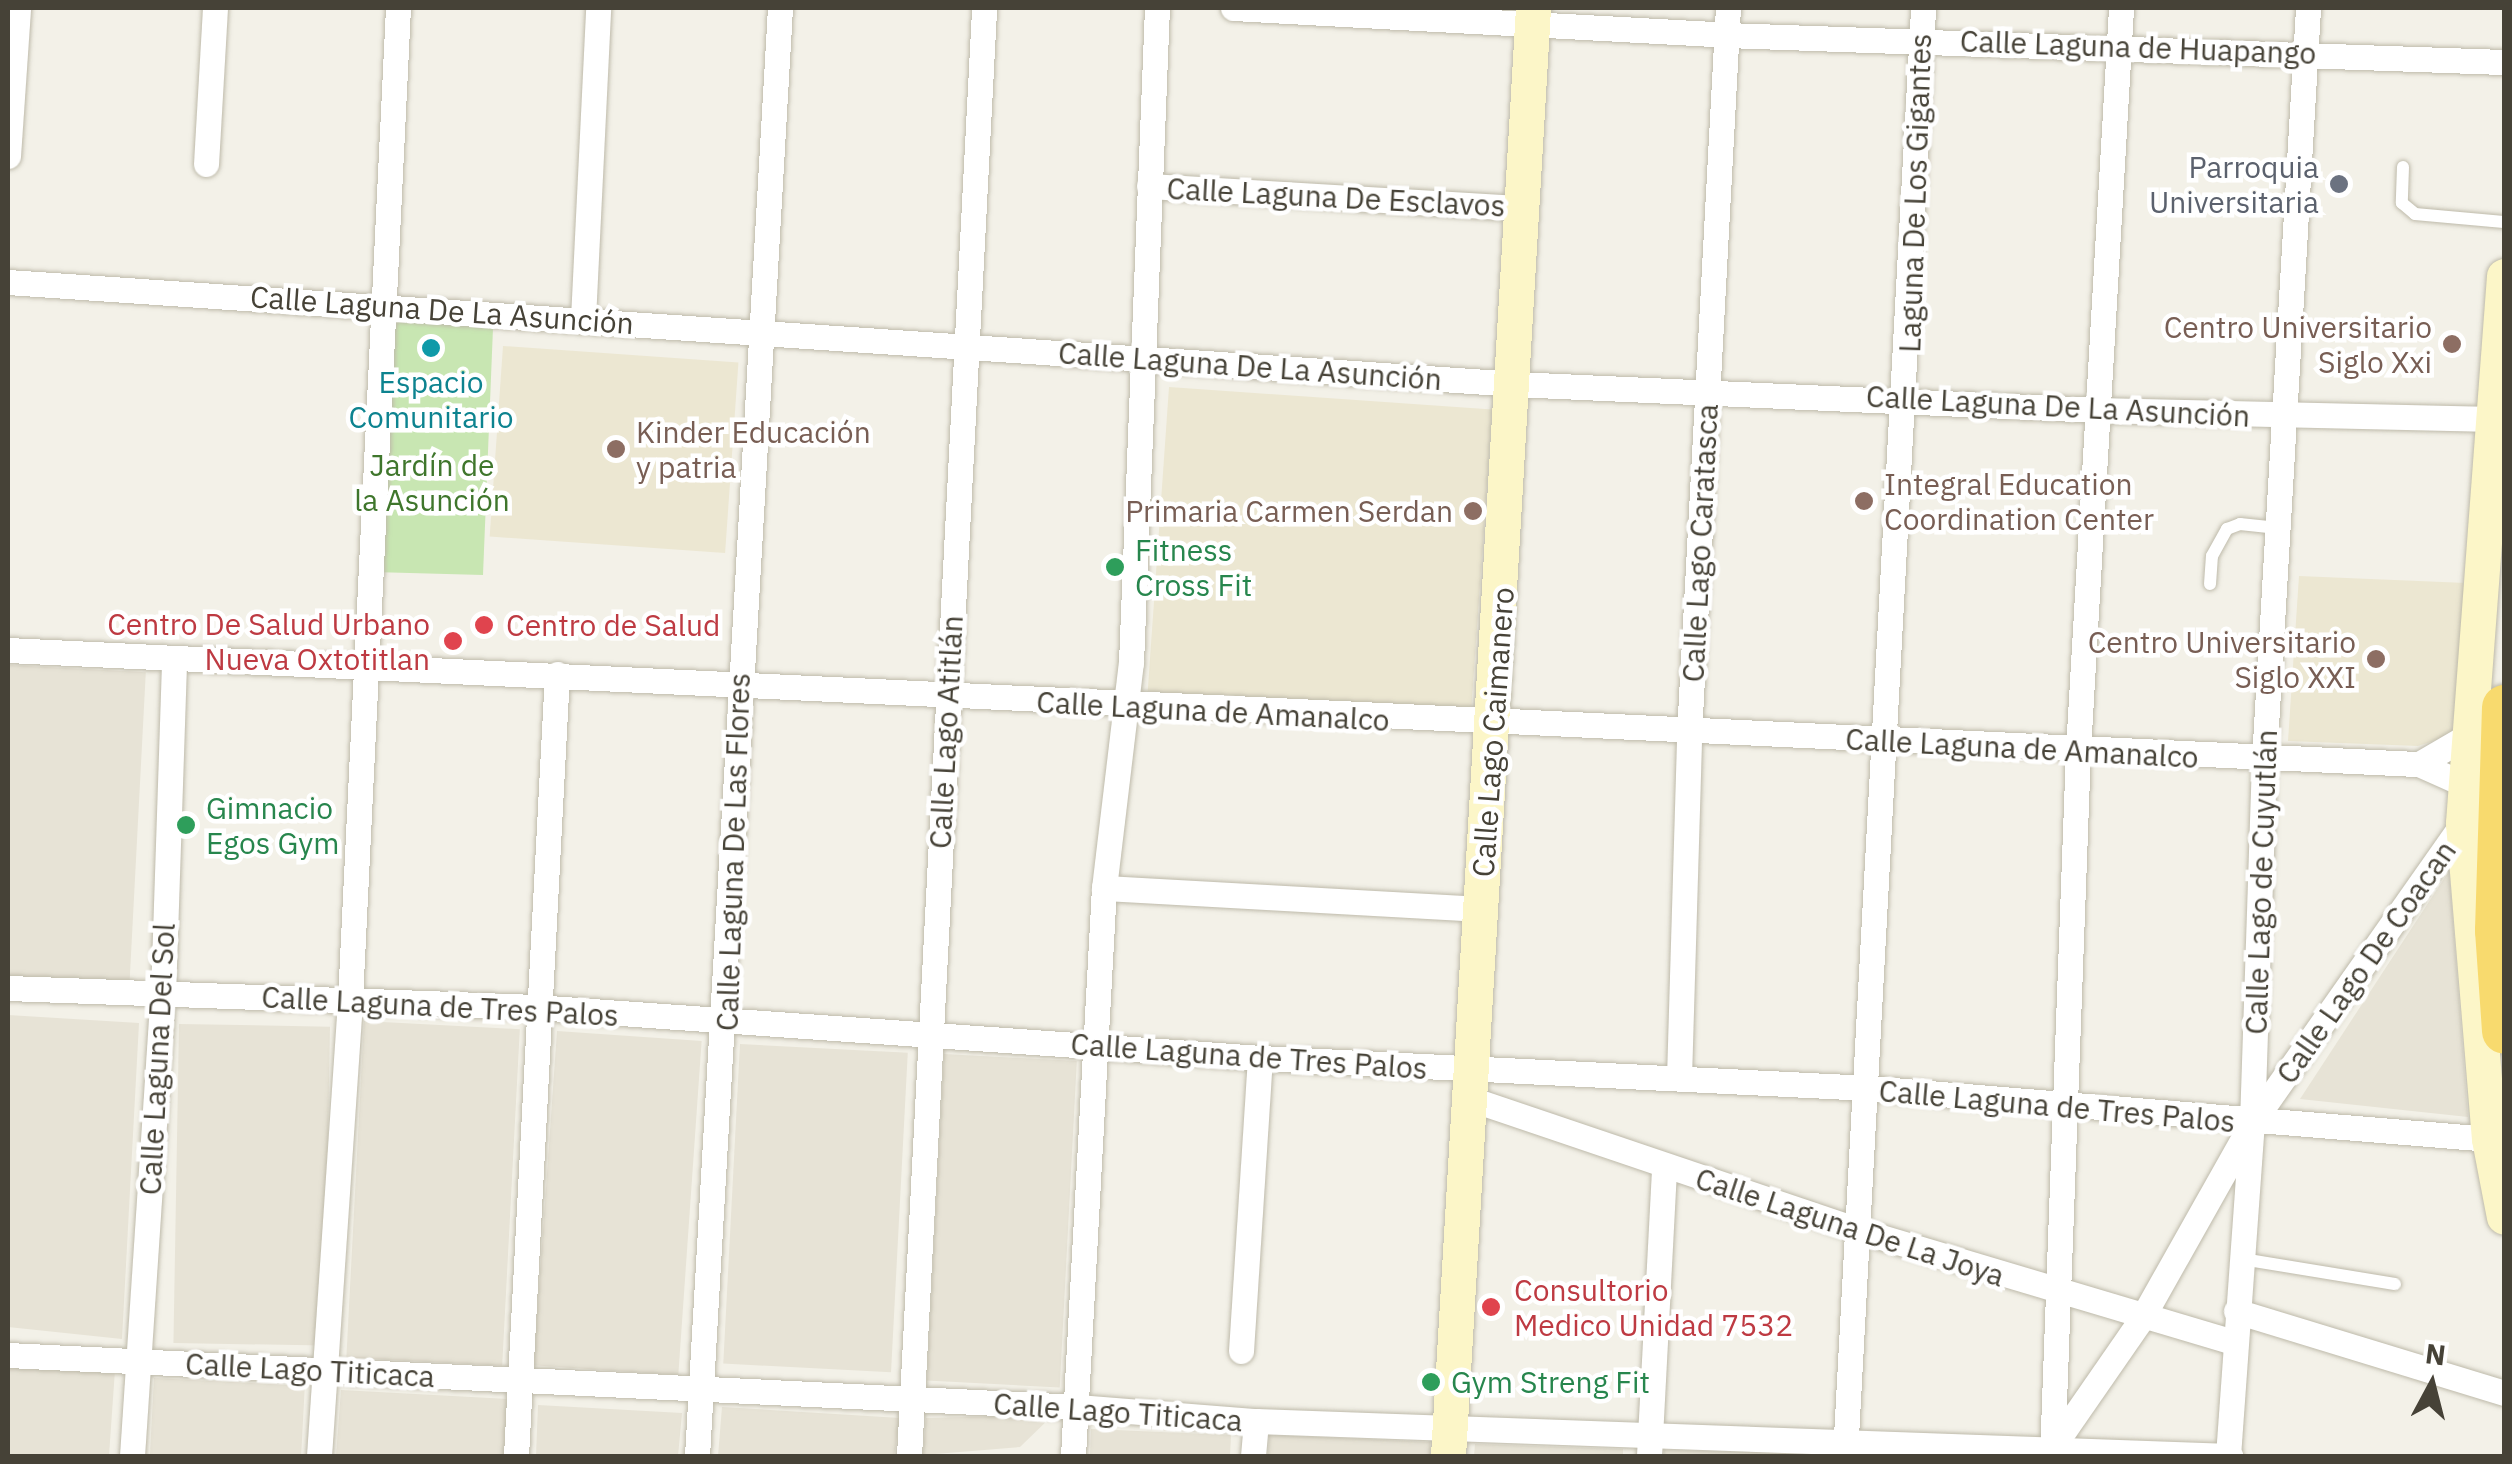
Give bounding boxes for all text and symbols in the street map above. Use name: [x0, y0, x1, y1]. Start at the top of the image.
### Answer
street label: Calle Laguna de Huapango: [1959, 23, 2317, 71]
street label: Laguna De Los Gigantes: [1891, 33, 1939, 353]
place label: Parroquia Universitaria: [2149, 149, 2319, 220]
street label: Calle Laguna De Esclavos: [1166, 170, 1506, 224]
marker: Parroquia Universitaria: [2328, 173, 2350, 195]
street label: Calle Laguna De La Asunción: [249, 279, 635, 341]
place label: Centro Universitario Siglo Xxi: [2164, 309, 2432, 380]
marker: Centro Universitario Siglo Xxi: [2441, 333, 2463, 355]
street label: Calle Laguna De La Asunción: [1057, 335, 1443, 397]
marker: Espacio Comunitario: [420, 337, 442, 359]
place label: Espacio Comunitario: [348, 364, 514, 434]
street label: Calle Laguna De La Asunción: [1865, 378, 2251, 434]
street label: Calle Lago Caratasca: [1675, 403, 1725, 683]
place label: Kinder Educación y patria: [636, 414, 871, 484]
marker: Kinder Educación y patria: [605, 438, 627, 460]
park label: Jardín de la Asunción: [354, 447, 510, 518]
place label: Integral Education Coordination Center: [1884, 466, 2154, 536]
marker: Integral Education Coordination Center: [1853, 490, 1875, 512]
place label: Primaria Carmen Serdan: [1125, 493, 1453, 529]
marker: Primaria Carmen Serdan: [1462, 500, 1484, 522]
place label: Fitness Cross Fit: [1135, 532, 1252, 602]
marker: Fitness Cross Fit: [1104, 556, 1126, 578]
street label: Calle Lago Caimanero: [1465, 586, 1521, 878]
place label: Centro De Salud Urbano Nueva Oxtotitlan: [107, 606, 430, 676]
place label: Centro de Salud: [506, 607, 720, 643]
marker: Centro de Salud: [471, 612, 497, 638]
street label: Calle Lago Atitlán: [922, 614, 970, 850]
place label: Centro Universitario Siglo XXI: [2088, 624, 2356, 694]
marker: Centro De Salud Urbano Nueva Oxtotitlan: [440, 628, 466, 654]
marker: Centro Universitario Siglo XXI: [2365, 648, 2387, 670]
street label: Calle Laguna De Las Flores: [709, 672, 757, 1032]
street label: Calle Laguna de Amanalco: [1035, 684, 1391, 738]
street label: Calle Laguna de Amanalco: [1844, 721, 2200, 775]
street label: Calle Lago de Cuyutlán: [2238, 729, 2284, 1035]
place label: Gimnacio Egos Gym: [206, 790, 339, 860]
marker: Gimnacio Egos Gym: [175, 814, 197, 836]
street label: Calle Lago De Coacan: [2269, 834, 2463, 1090]
street label: Calle Laguna Del Sol: [132, 922, 182, 1196]
street label: Calle Laguna de Tres Palos: [261, 979, 619, 1033]
street label: Calle Laguna de Tres Palos: [1069, 1026, 1429, 1086]
street label: Calle Laguna de Tres Palos: [1877, 1072, 2237, 1140]
street label: Calle Laguna De La Joya: [1691, 1160, 2009, 1294]
place label: Consultorio Medico Unidad 7532: [1514, 1272, 1793, 1342]
marker: Consultorio Medico Unidad 7532: [1478, 1294, 1504, 1320]
north arrow: [2382, 1334, 2482, 1434]
text: N: [2423, 1334, 2448, 1373]
street label: Calle Lago Titicaca: [184, 1345, 436, 1395]
place label: Gym Streng Fit: [1451, 1364, 1650, 1400]
marker: Gym Streng Fit: [1420, 1371, 1442, 1393]
street label: Calle Lago Titicaca: [992, 1385, 1244, 1439]

